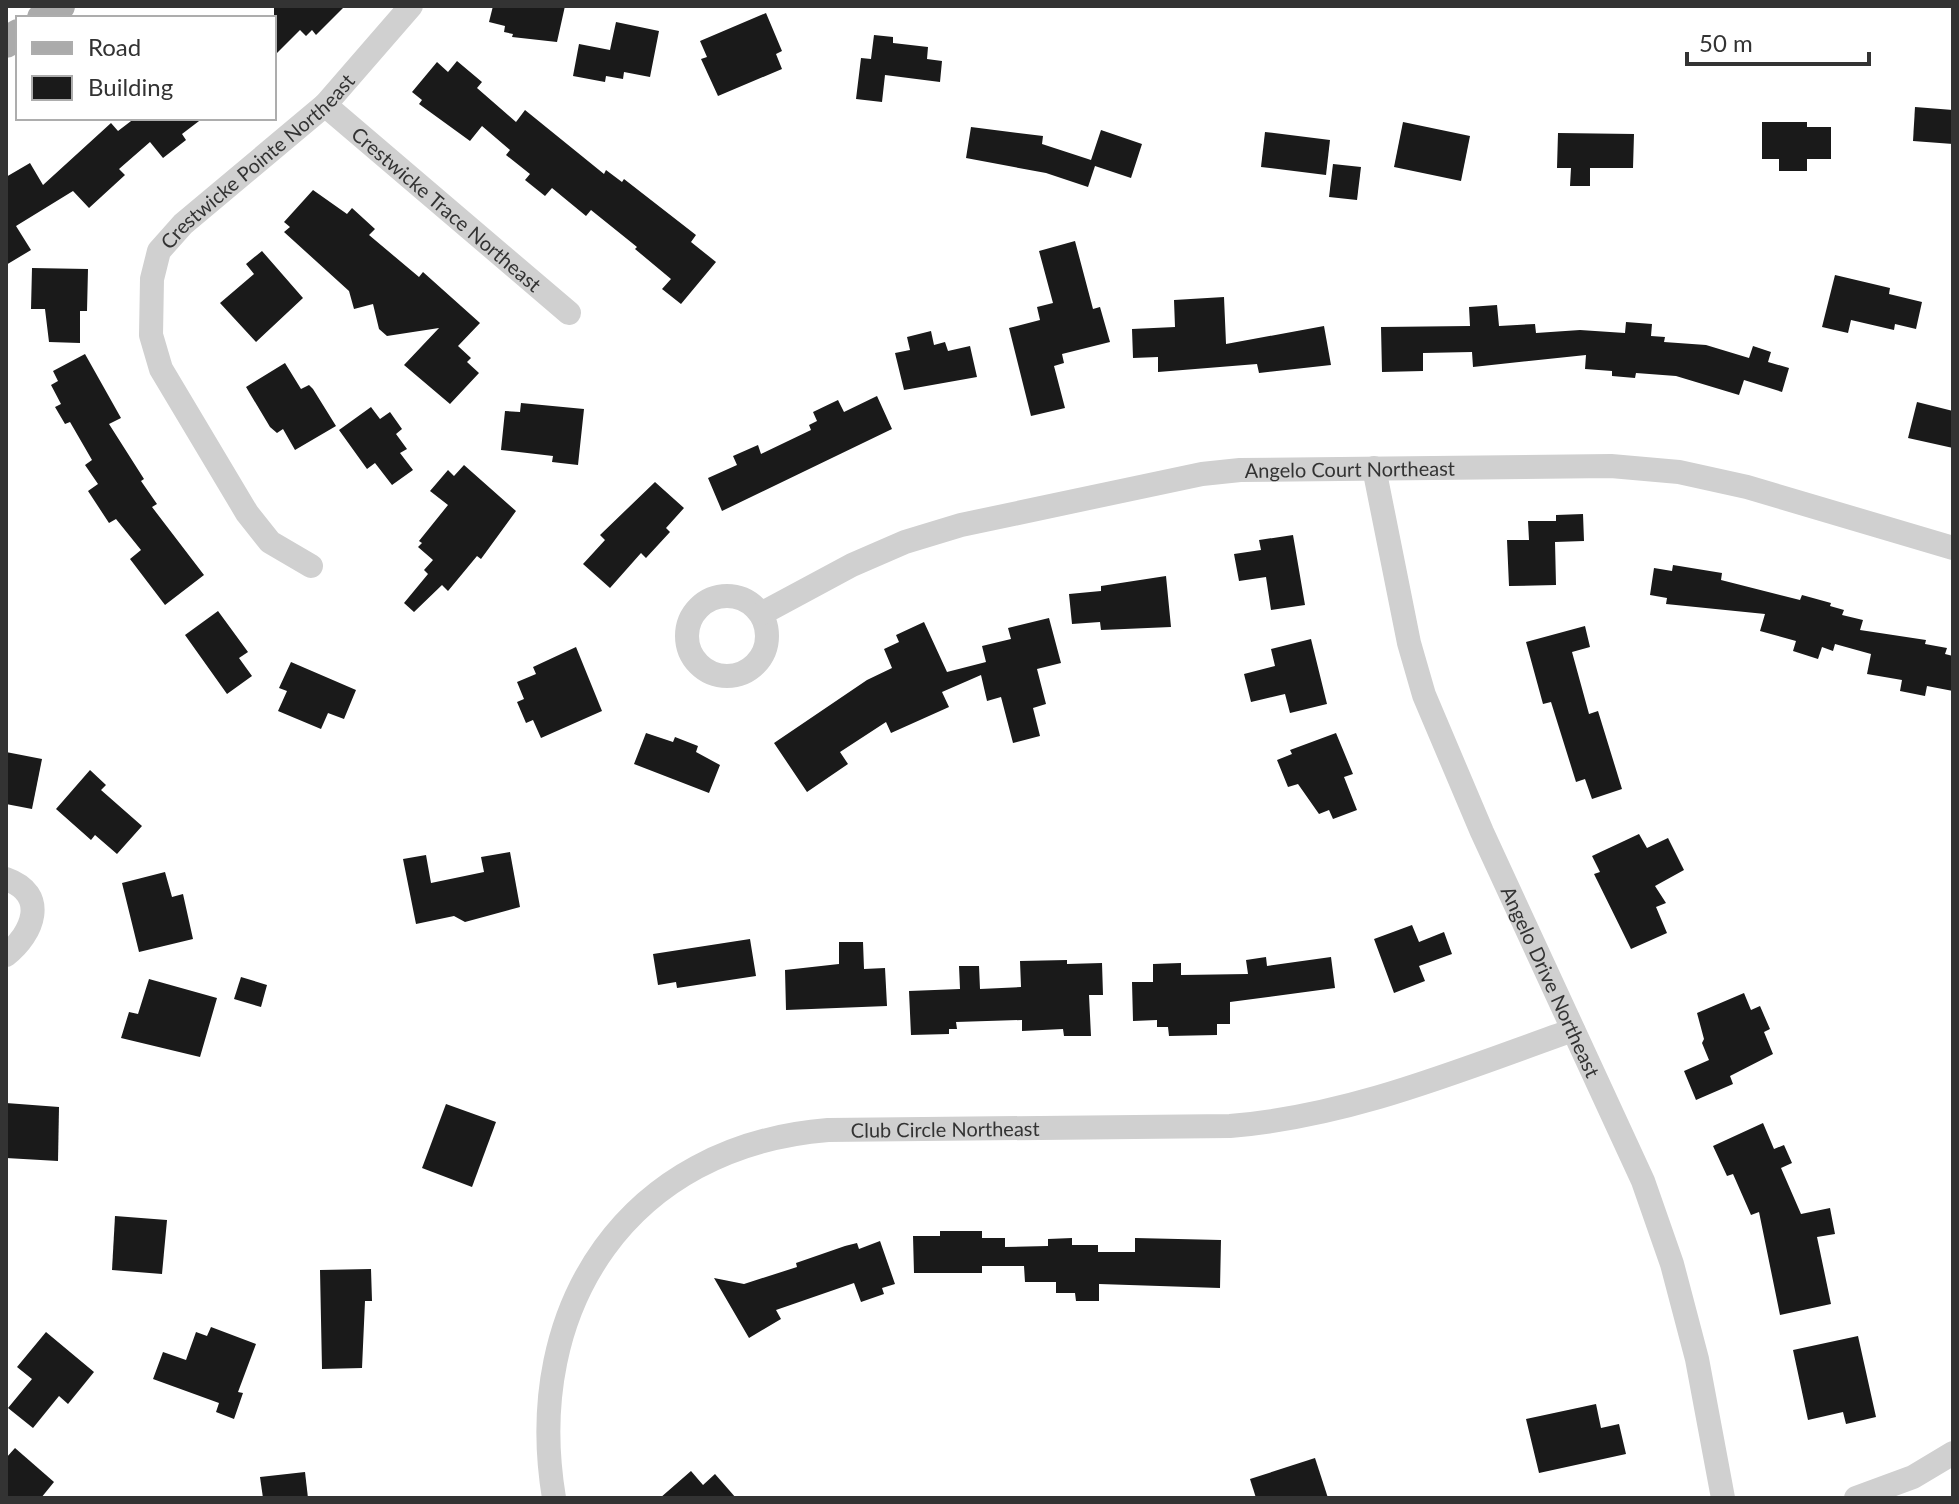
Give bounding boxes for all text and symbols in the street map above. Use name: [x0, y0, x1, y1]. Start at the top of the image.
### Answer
legend: [16, 16, 276, 120]
scale bar: [1687, 16, 1869, 66]
text: 50 m: [1699, 28, 1753, 57]
text: Road: [88, 32, 141, 61]
street label: Crestwicke Pointe Northeast: [155, 69, 359, 253]
text: Building: [88, 72, 173, 101]
street label: Crestwicke Trace Northeast: [347, 121, 546, 296]
street label: Angelo Court Northeast: [1245, 456, 1455, 482]
street label: Angelo Drive Northeast: [1497, 882, 1605, 1081]
street label: Club Circle Northeast: [851, 1116, 1040, 1142]

